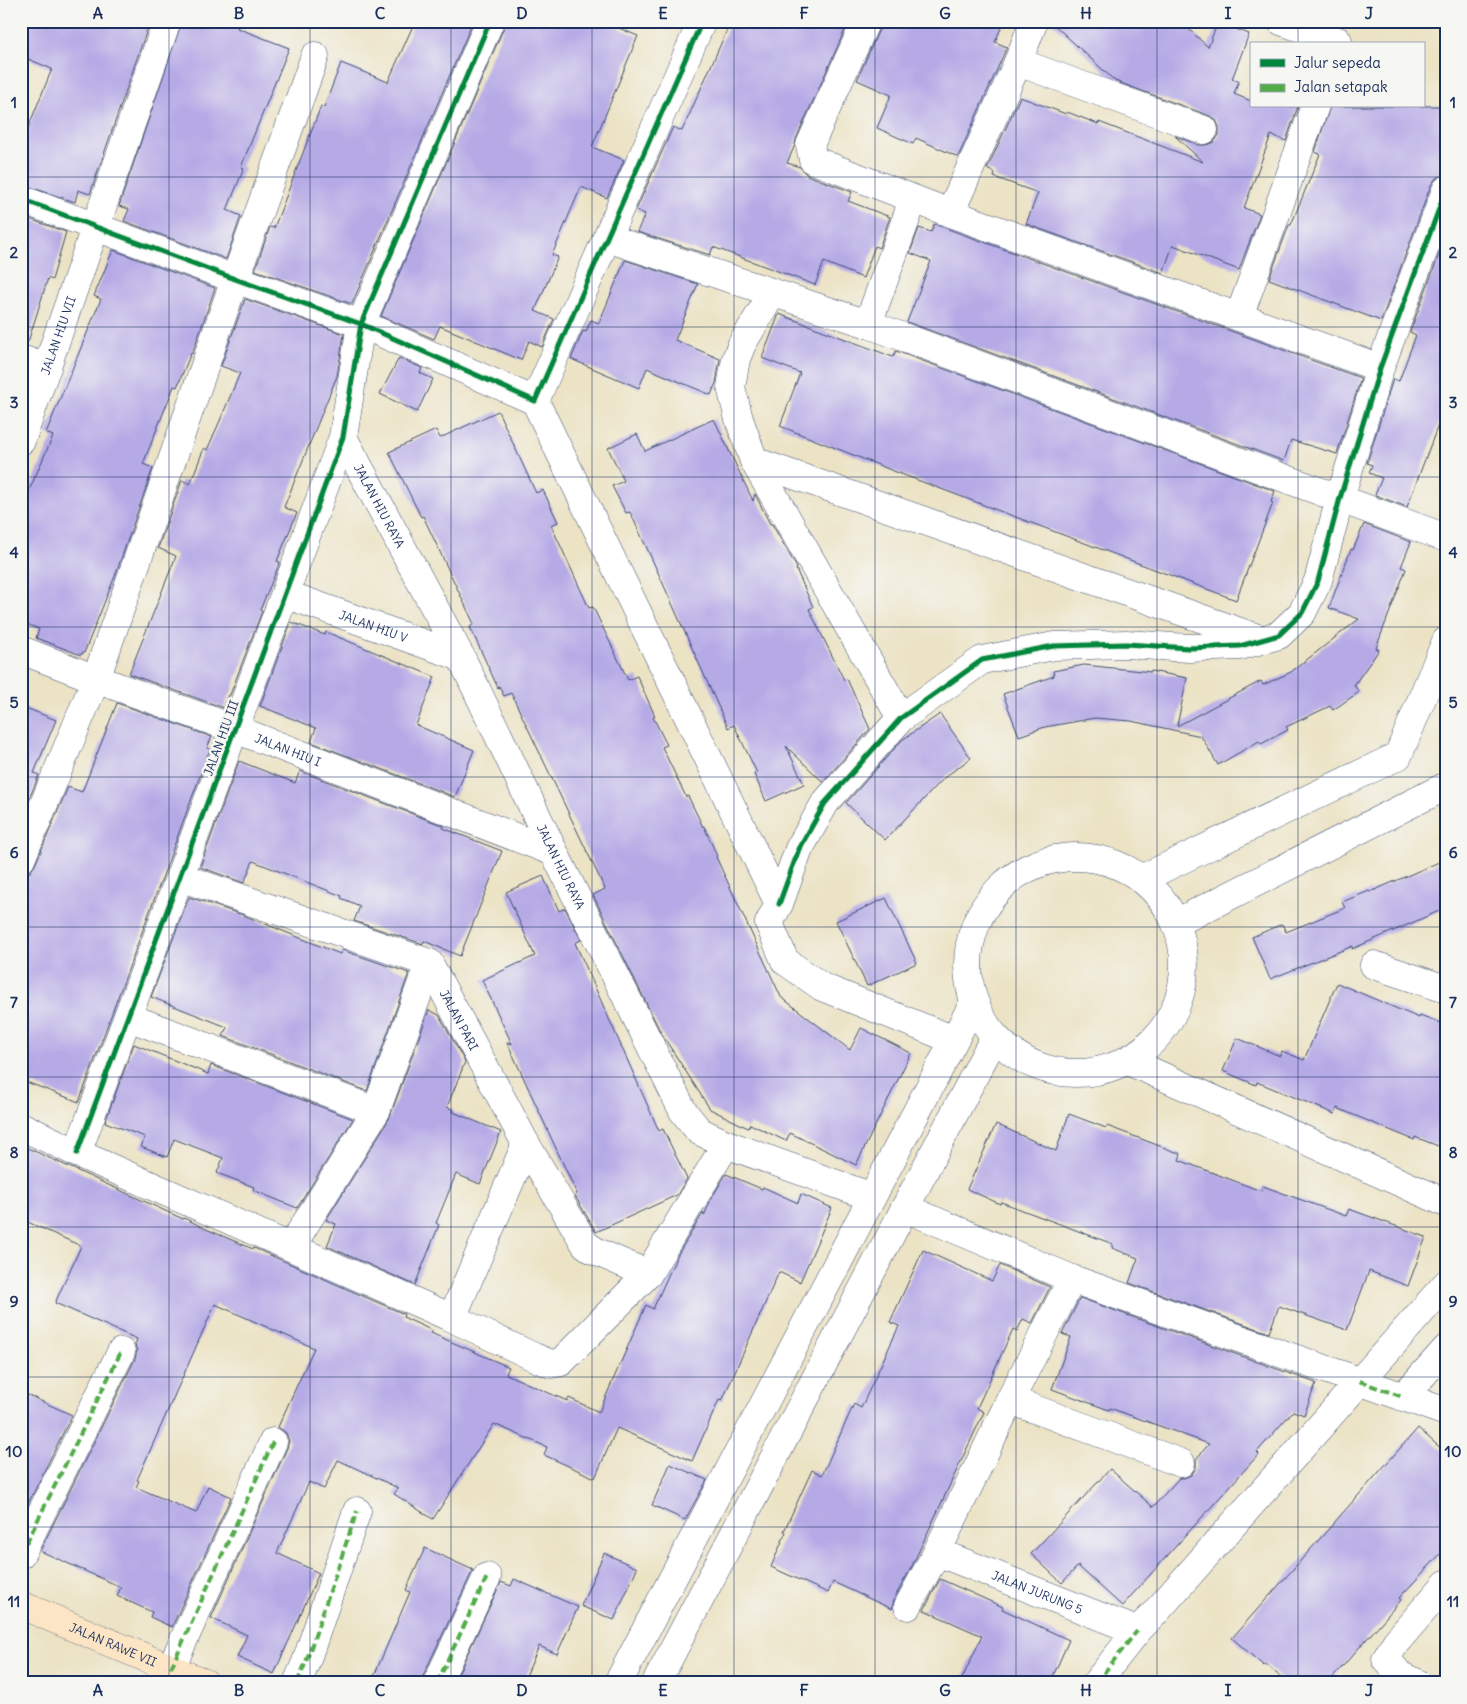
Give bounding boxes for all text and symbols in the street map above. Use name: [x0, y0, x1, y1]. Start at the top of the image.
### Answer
text: A: [93, 3, 103, 23]
text: B: [234, 3, 245, 23]
text: C: [375, 3, 386, 23]
text: D: [516, 3, 528, 23]
text: E: [658, 3, 668, 23]
text: F: [799, 3, 809, 23]
text: G: [939, 3, 951, 23]
text: H: [1080, 3, 1092, 23]
text: I: [1225, 3, 1232, 23]
text: J: [1365, 3, 1374, 23]
legend: [1250, 42, 1424, 108]
text: Jalur sepeda: [1294, 53, 1381, 72]
text: Jalan setapak: [1294, 77, 1388, 96]
text: 1: [11, 92, 17, 112]
text: 1: [1450, 92, 1456, 112]
text: 2: [10, 242, 19, 262]
text: 2: [1449, 242, 1458, 262]
street label: JALAN HIU VII: [37, 294, 78, 377]
text: 3: [9, 392, 19, 412]
text: 3: [1448, 392, 1458, 412]
street label: JALAN HIU RAYA: [351, 461, 409, 551]
text: 4: [9, 542, 19, 562]
text: 4: [1448, 542, 1458, 562]
street label: JALAN HIU V: [337, 607, 410, 645]
text: 5: [9, 692, 19, 712]
text: 5: [1448, 692, 1458, 712]
street label: JALAN HIU III: [200, 698, 242, 778]
street label: JALAN HIU I: [253, 730, 323, 769]
street label: JALAN HIU RAYA: [534, 822, 589, 912]
text: 6: [9, 842, 19, 862]
text: 6: [1448, 842, 1458, 862]
street label: JALAN PARI: [437, 987, 482, 1053]
text: 7: [10, 992, 18, 1012]
text: 7: [1449, 992, 1457, 1012]
text: 8: [9, 1142, 19, 1162]
text: 8: [1448, 1142, 1458, 1162]
text: 9: [9, 1291, 19, 1311]
text: 9: [1448, 1291, 1458, 1311]
text: 10: [6, 1441, 22, 1461]
text: 10: [1445, 1441, 1461, 1461]
street label: JALAN JURUNG 5: [990, 1567, 1085, 1616]
text: 11: [8, 1591, 20, 1611]
text: 11: [1447, 1591, 1459, 1611]
street label: JALAN RAWE VII: [67, 1619, 159, 1669]
text: A: [93, 1680, 103, 1700]
text: B: [234, 1680, 245, 1700]
text: C: [375, 1680, 386, 1700]
text: D: [516, 1680, 528, 1700]
text: E: [658, 1680, 668, 1700]
text: F: [799, 1680, 809, 1700]
text: G: [939, 1680, 951, 1700]
text: H: [1080, 1680, 1092, 1700]
text: I: [1225, 1680, 1232, 1700]
text: J: [1365, 1680, 1374, 1700]

